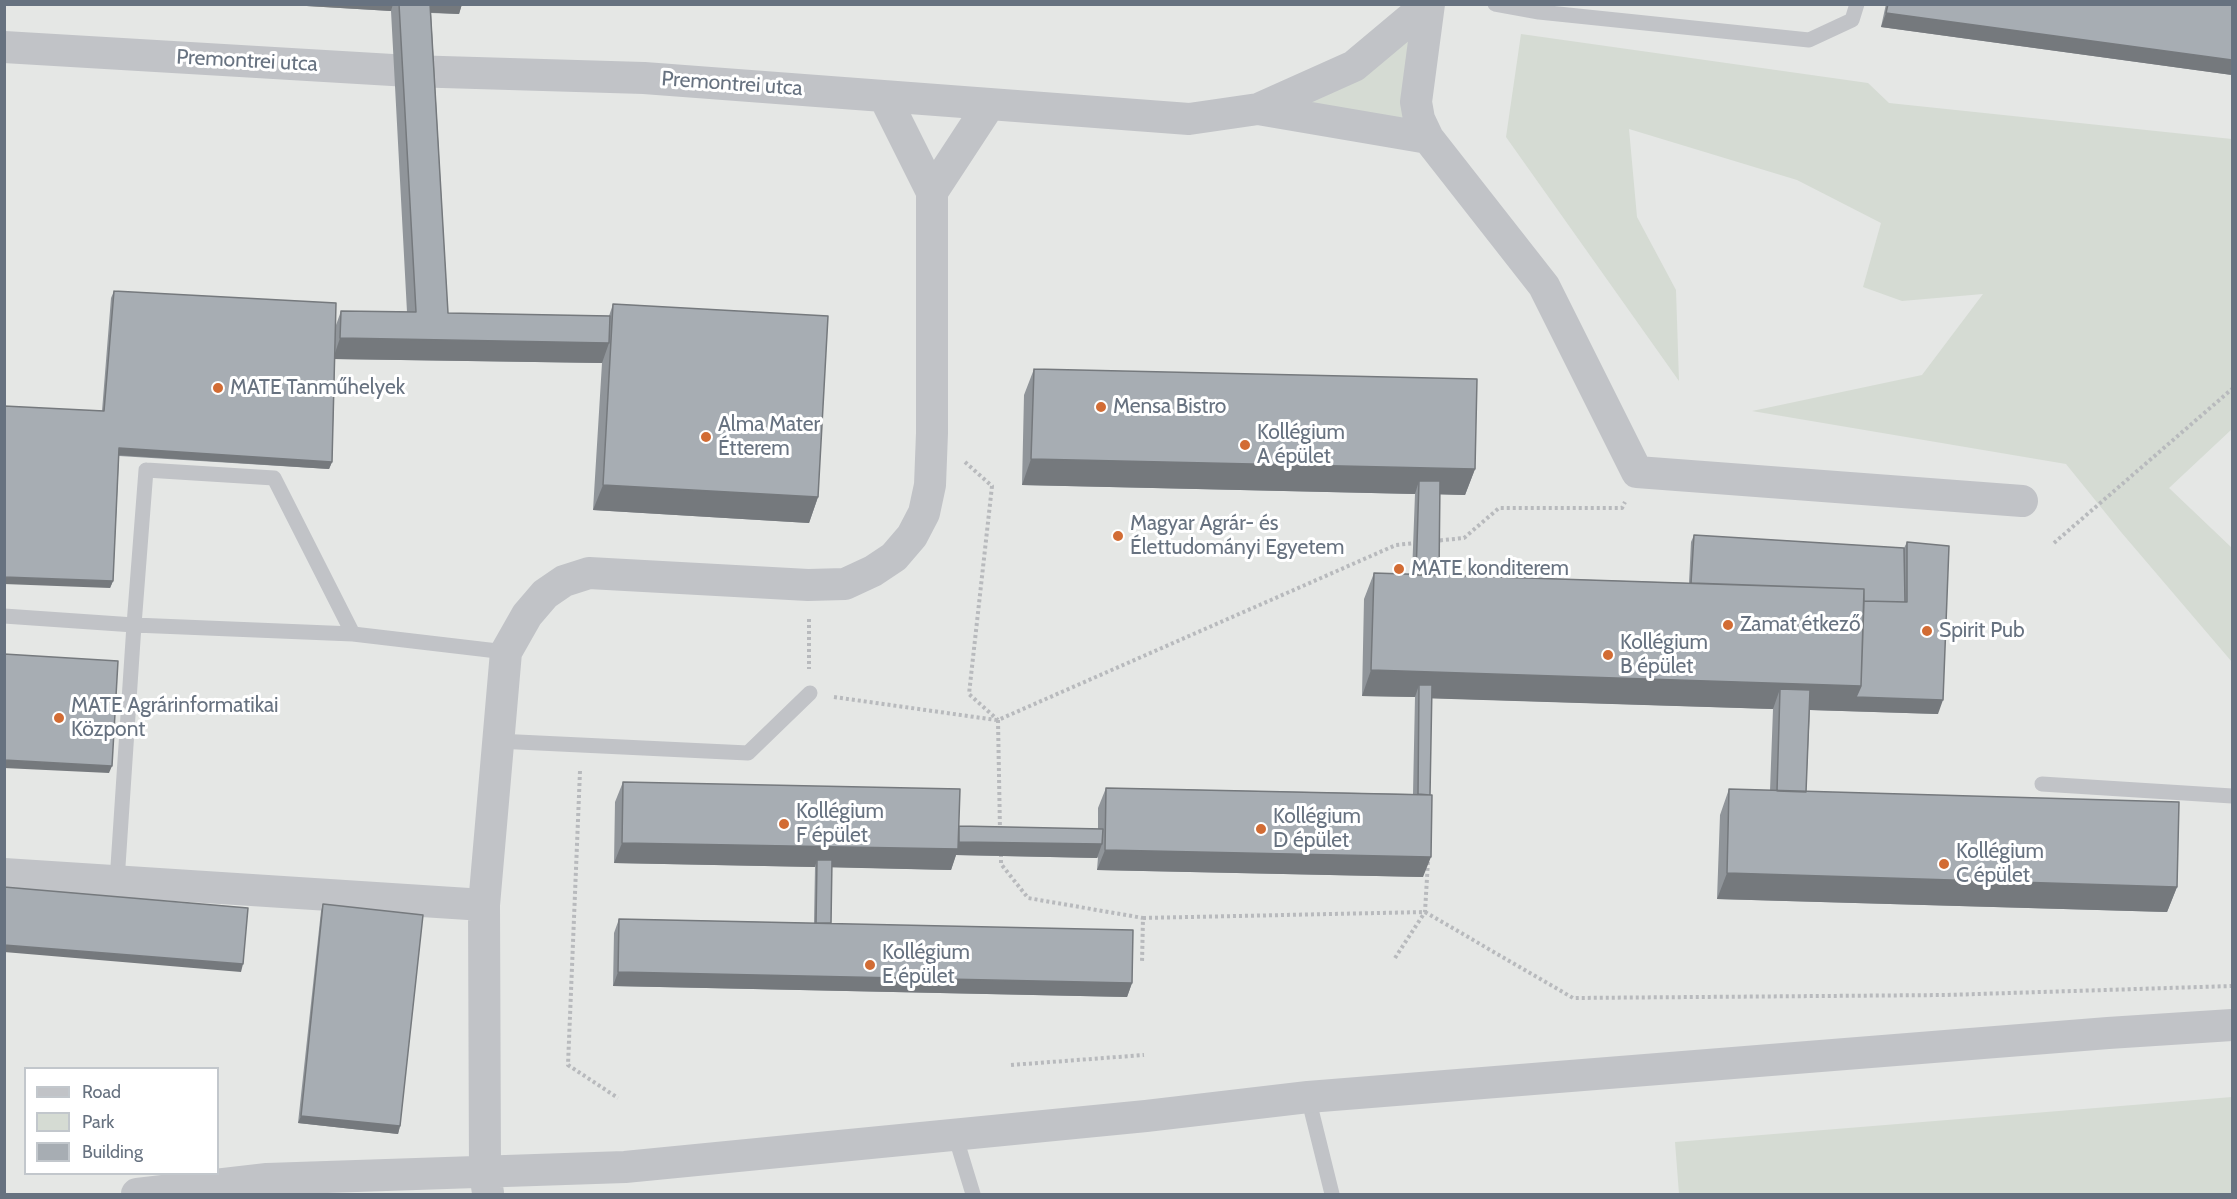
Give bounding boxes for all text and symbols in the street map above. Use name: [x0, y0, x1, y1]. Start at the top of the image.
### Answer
street label: Premontrei utca: [176, 45, 318, 77]
street label: Premontrei utca: [661, 66, 803, 102]
place label: MATE Tanműhelyek: [230, 375, 405, 401]
marker: MATE Tanműhelyek: [211, 381, 225, 395]
place label: Mensa Bistro: [1113, 394, 1226, 420]
marker: Mensa Bistro: [1094, 400, 1108, 414]
place label: Alma Mater Étterem: [718, 412, 820, 462]
place label: Kollégium A épület: [1257, 420, 1345, 470]
marker: Alma Mater Étterem: [699, 430, 713, 444]
marker: Kollégium A épület: [1238, 438, 1252, 452]
place label: Magyar Agrár- és Élettudományi Egyetem: [1130, 511, 1344, 561]
marker: Magyar Agrár- és Élettudományi Egyetem: [1111, 529, 1125, 543]
place label: MATE konditerem: [1411, 556, 1569, 582]
marker: MATE konditerem: [1392, 562, 1406, 576]
place label: Zamat étkező: [1740, 612, 1860, 638]
marker: Zamat étkező: [1721, 618, 1735, 632]
place label: Spirit Pub: [1939, 618, 2025, 644]
marker: Spirit Pub: [1920, 624, 1934, 638]
place label: Kollégium B épület: [1620, 630, 1708, 680]
marker: Kollégium B épület: [1601, 648, 1615, 662]
place label: MATE Agrárinformatikai Központ: [71, 693, 279, 743]
marker: MATE Agrárinformatikai Központ: [52, 711, 66, 725]
place label: Kollégium F épület: [796, 799, 884, 849]
place label: Kollégium D épület: [1273, 804, 1361, 854]
marker: Kollégium F épület: [777, 817, 791, 831]
marker: Kollégium D épület: [1254, 822, 1268, 836]
place label: Kollégium C épület: [1956, 839, 2044, 889]
marker: Kollégium C épület: [1937, 857, 1951, 871]
place label: Kollégium E épület: [882, 940, 970, 990]
marker: Kollégium E épület: [863, 958, 877, 972]
legend: [24, 1067, 219, 1175]
text: Road: [82, 1081, 121, 1103]
text: Park: [82, 1111, 114, 1133]
text: Building: [82, 1141, 143, 1163]

